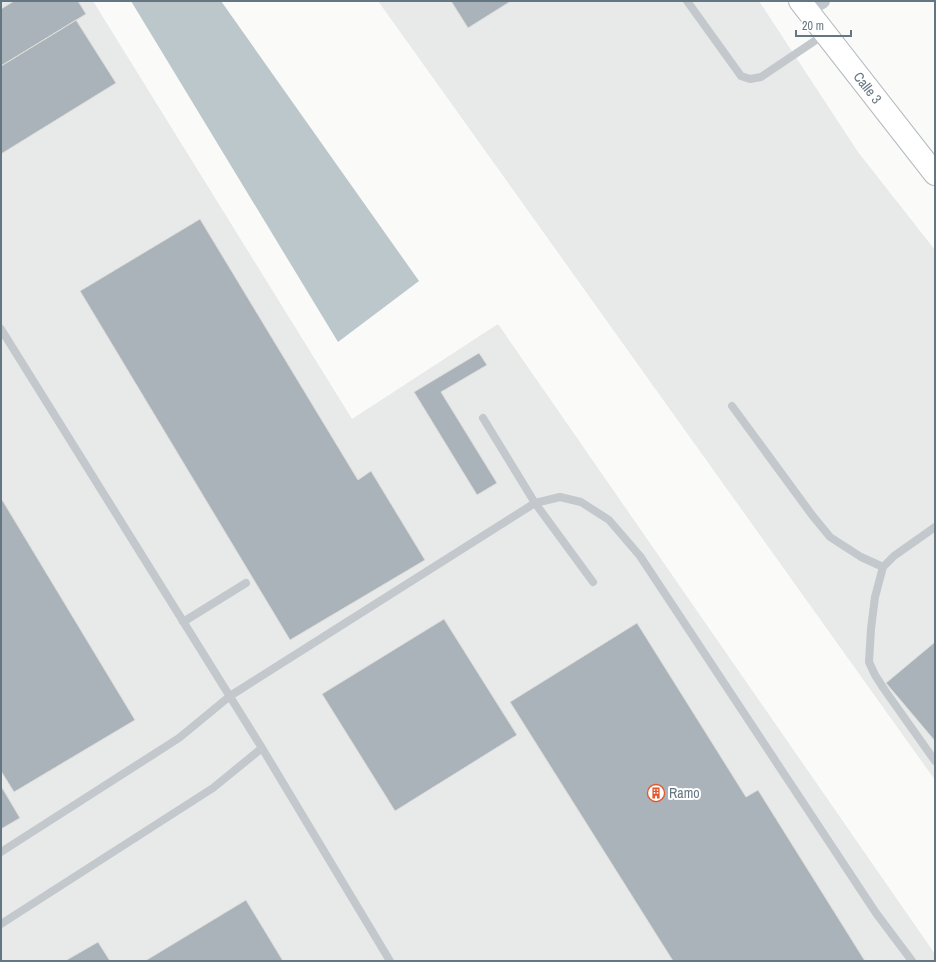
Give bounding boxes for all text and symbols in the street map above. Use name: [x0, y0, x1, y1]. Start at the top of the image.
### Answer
scale bar: [796, 12, 851, 38]
text: 20 m: [802, 18, 824, 34]
street label: Calle 3: [850, 68, 886, 107]
building icon: Ramo: [646, 783, 666, 803]
place label: Ramo: [669, 784, 700, 802]

